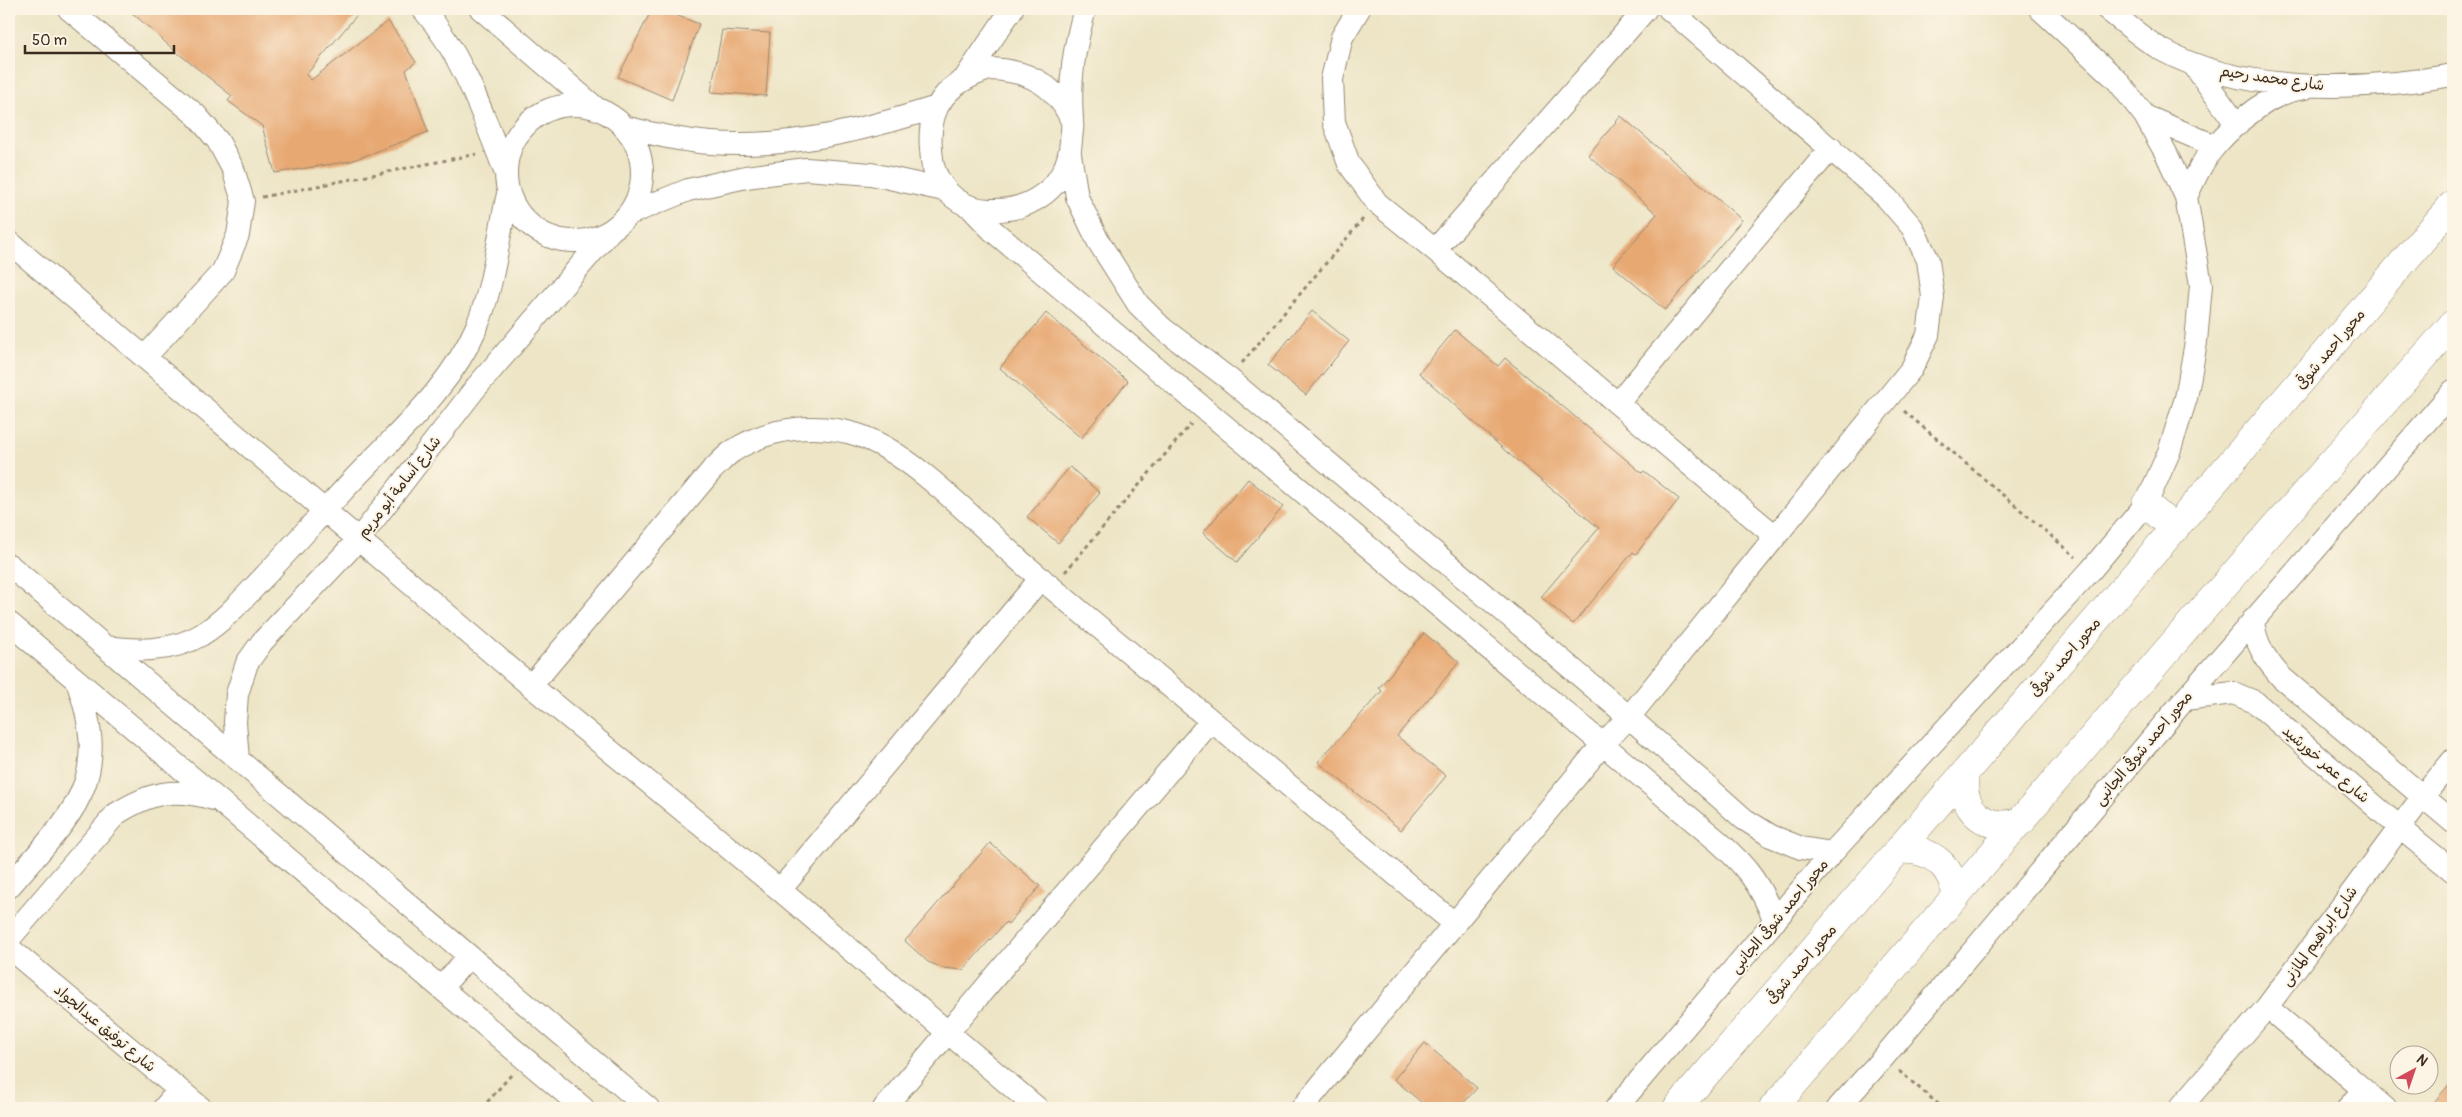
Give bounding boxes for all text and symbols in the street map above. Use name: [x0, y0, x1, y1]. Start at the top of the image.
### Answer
scale bar: [25, 22, 174, 54]
text: 50 m: [32, 31, 67, 50]
street label: شارع محمد رحيم: [2218, 62, 2325, 96]
street label: محور احمد شوقى: [2290, 304, 2370, 393]
street label: شارع أسامة أبو مريم: [353, 432, 447, 544]
street label: محور احمد شوقى: [2024, 612, 2105, 701]
street label: محور احمد شوقى الجانبى: [2088, 686, 2197, 809]
street label: شارع عمر خورشيد: [2278, 721, 2373, 807]
street label: محور احمد شوقى الجانبى: [1726, 855, 1832, 977]
street label: شارع ابراهيم المازنى: [2277, 883, 2364, 991]
street label: محور احمد شوقى: [1762, 921, 1840, 1007]
street label: شارع توفيق عبدالجواد: [50, 980, 160, 1077]
north arrow: [2390, 1044, 2440, 1094]
text: N: [2413, 1051, 2431, 1070]

